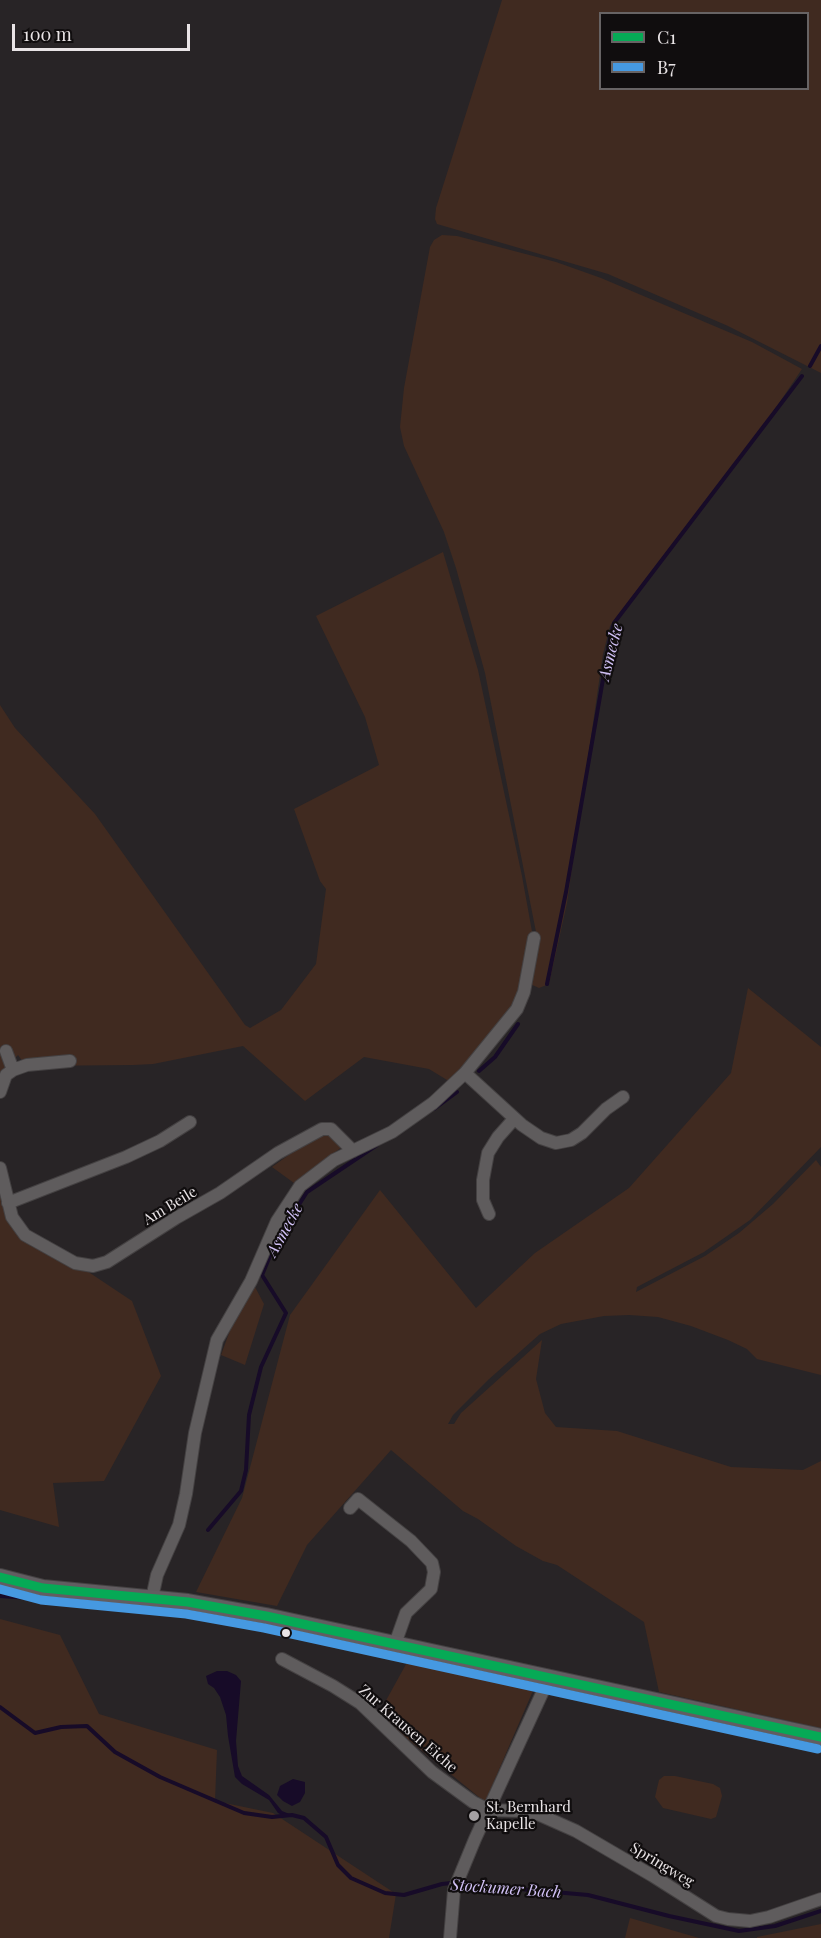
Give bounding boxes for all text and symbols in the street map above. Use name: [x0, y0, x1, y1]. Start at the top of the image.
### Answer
scale bar: [15, 12, 194, 50]
legend: [599, 12, 809, 90]
text: 100 m: [23, 22, 72, 46]
text: C1: [657, 25, 676, 49]
text: B7: [657, 55, 676, 79]
water label: Asmecke: [595, 622, 627, 682]
street label: Am Beile: [140, 1183, 200, 1229]
water label: Asmecke: [263, 1200, 307, 1260]
unlabelled marker: [280, 1627, 292, 1639]
street label: Zur Krausen Eiche: [355, 1681, 461, 1777]
place label: St. Bernhard Kapelle: [486, 1798, 571, 1833]
marker: St. Bernhard Kapelle: [467, 1809, 481, 1823]
street label: Springweg: [627, 1839, 697, 1891]
water label: Stockumer Bach: [450, 1876, 562, 1902]

